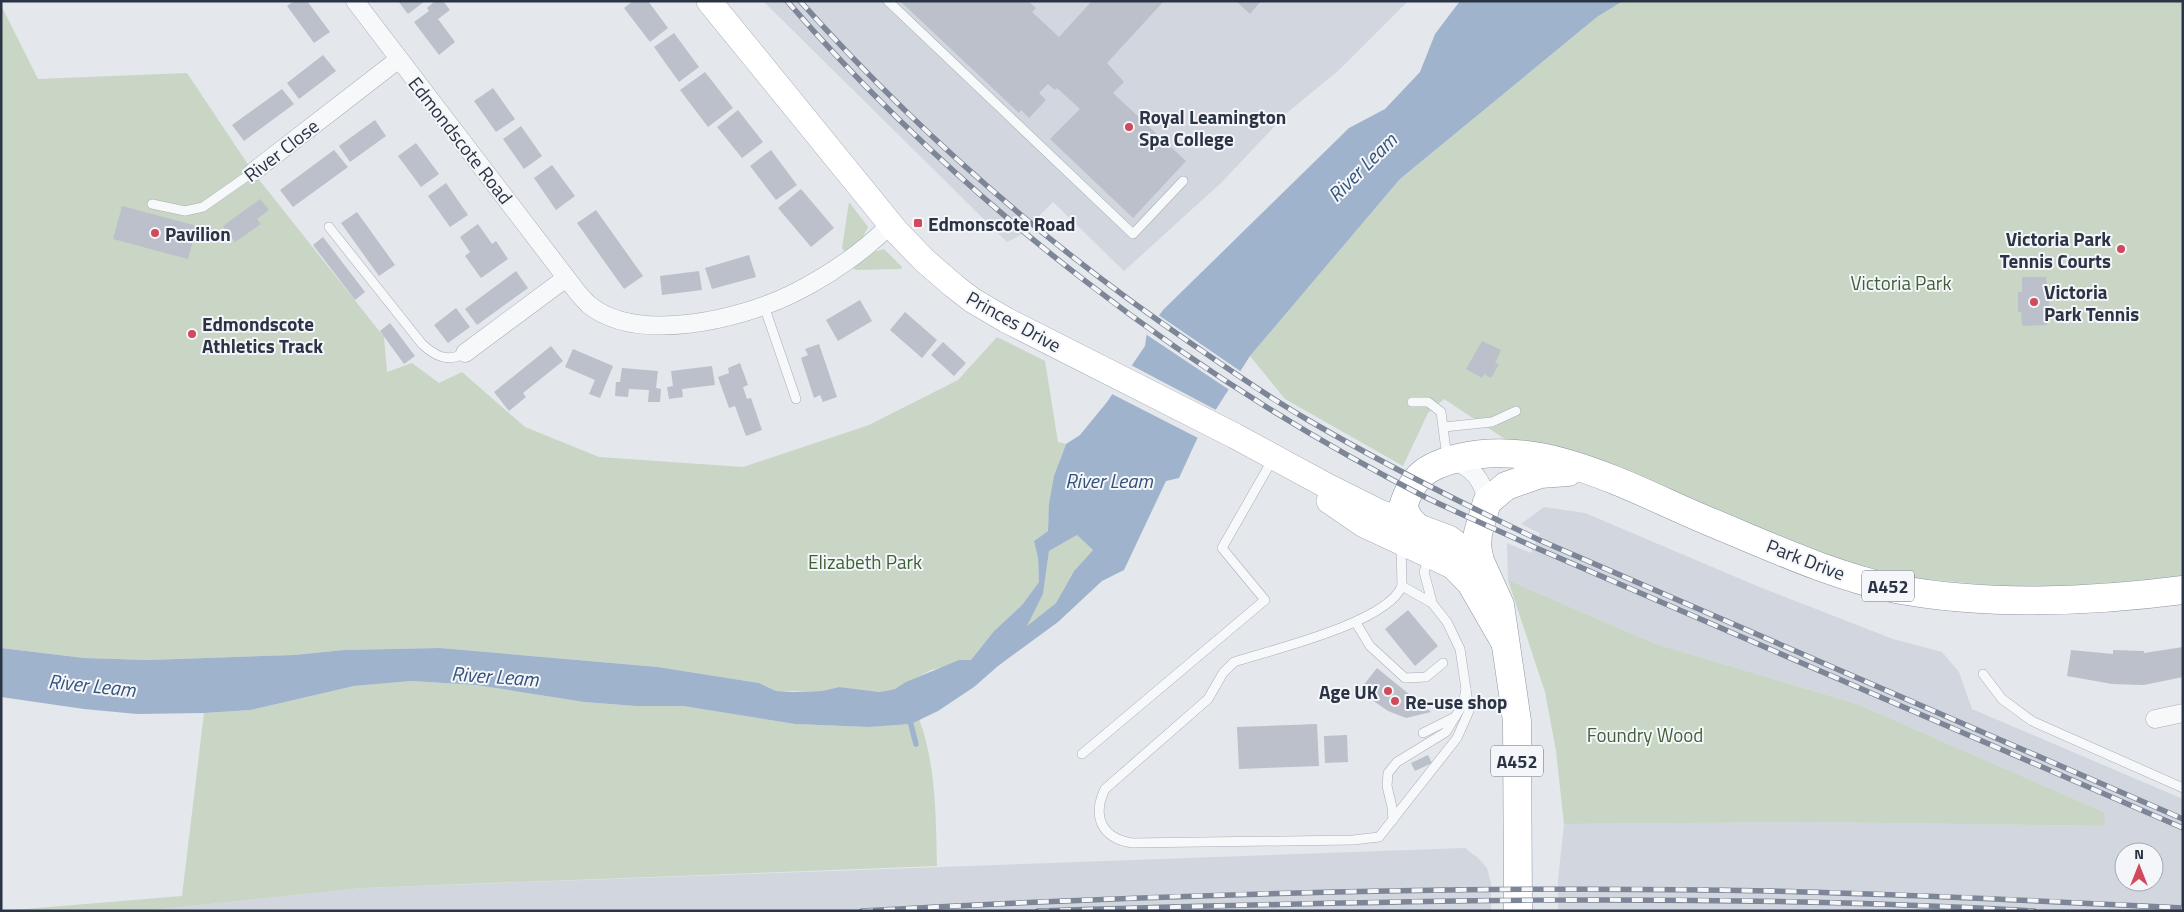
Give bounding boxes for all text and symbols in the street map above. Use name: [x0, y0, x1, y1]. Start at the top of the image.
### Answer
street label: Edmondscote Road: [402, 70, 520, 210]
place label: Royal Leamington Spa College: [1139, 102, 1286, 153]
street label: River Close: [237, 111, 325, 189]
marker: Royal Leamington Spa College: [1123, 121, 1135, 133]
water label: River Leam: [1320, 125, 1404, 209]
place label: Edmonscote Road: [928, 209, 1076, 238]
marker: Edmonscote Road: [912, 217, 924, 229]
place label: Pavilion: [165, 219, 231, 248]
place label: Victoria Park Tennis Courts: [2000, 224, 2111, 275]
marker: Pavilion: [149, 227, 161, 239]
marker: Victoria Park Tennis Courts: [2115, 243, 2127, 255]
park label: Victoria Park: [1850, 268, 1952, 297]
place label: Victoria Park Tennis: [2044, 277, 2139, 328]
street label: Princes Drive: [961, 283, 1067, 359]
marker: Victoria Park Tennis: [2028, 296, 2040, 308]
place label: Edmondscote Athletics Track: [202, 309, 323, 360]
marker: Edmondscote Athletics Track: [186, 328, 198, 340]
water label: River Leam: [1065, 465, 1153, 496]
street label: Park Drive: [1762, 531, 1850, 587]
park label: Elizabeth Park: [808, 547, 922, 576]
road number: A452: [1862, 570, 1914, 602]
water label: River Leam: [450, 657, 540, 695]
water label: River Leam: [47, 665, 138, 705]
place label: Age UK: [1319, 677, 1378, 706]
marker: Age UK: [1382, 685, 1394, 697]
place label: Re-use shop: [1405, 687, 1507, 716]
marker: Re-use shop: [1389, 695, 1401, 707]
park label: Foundry Wood: [1587, 720, 1703, 749]
road number: A452: [1491, 746, 1543, 776]
north arrow: [2114, 842, 2164, 892]
text: N: [2134, 843, 2144, 864]

